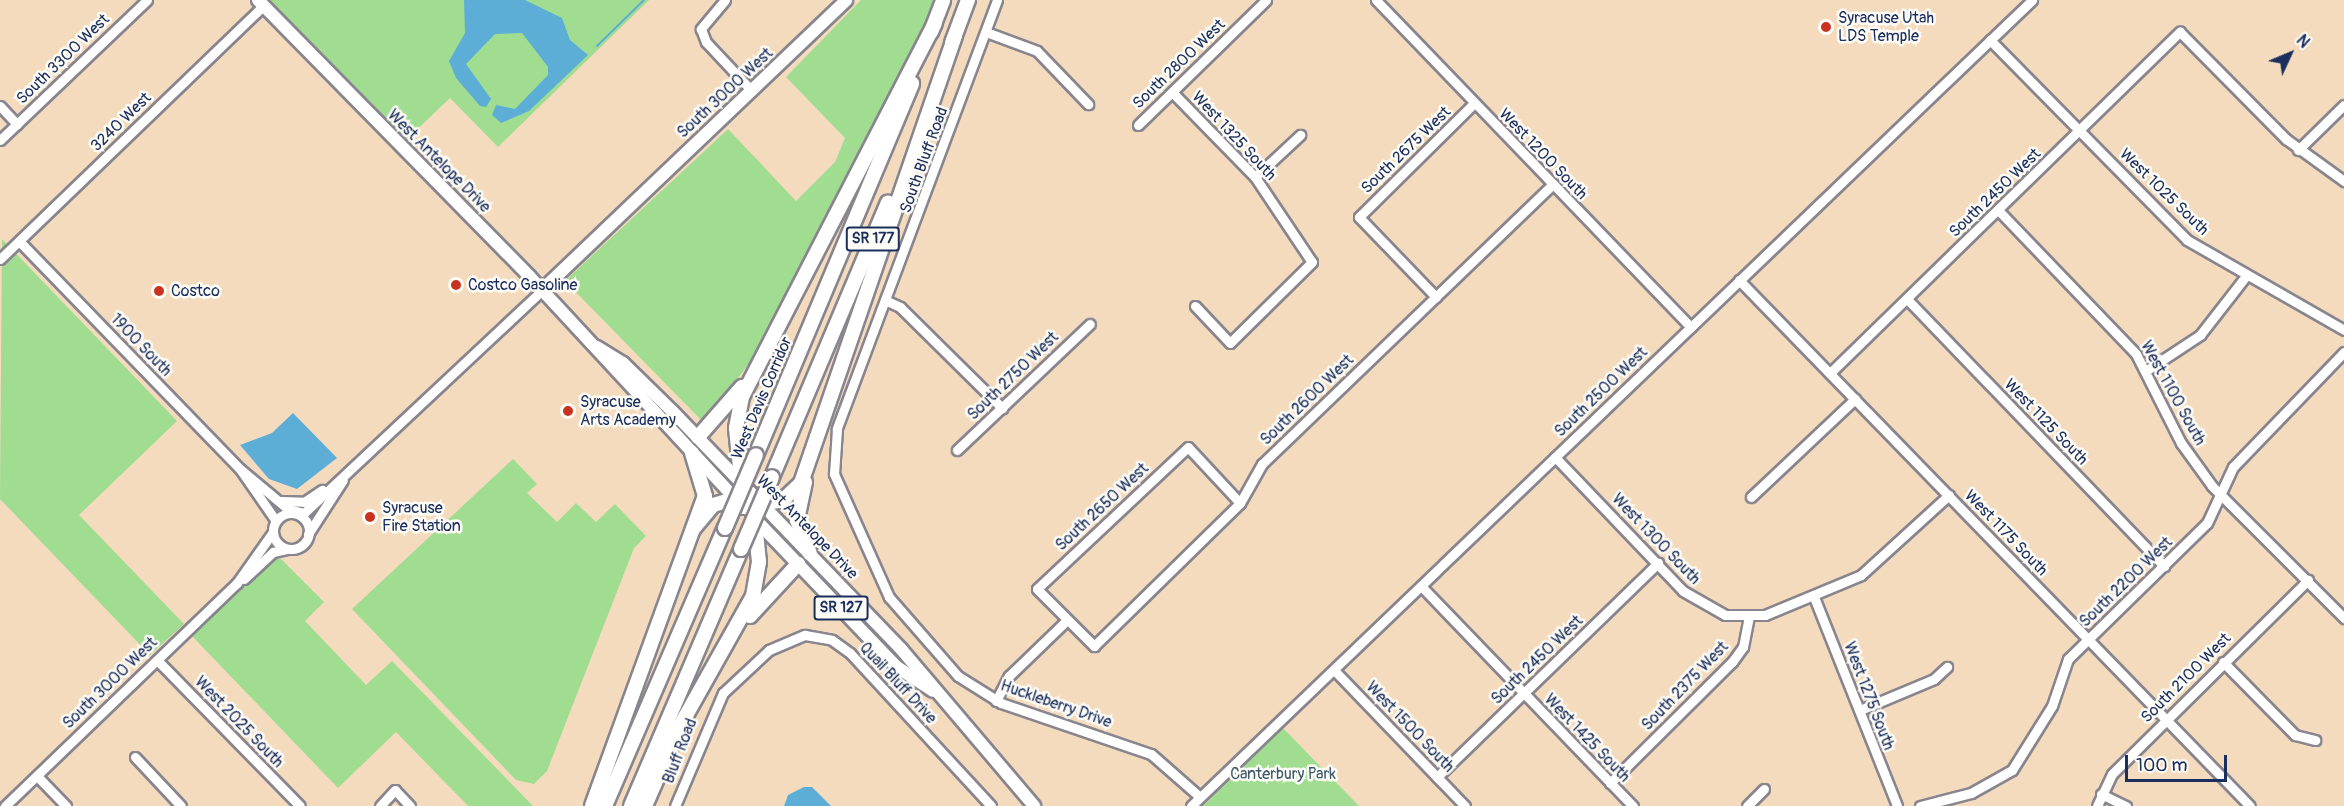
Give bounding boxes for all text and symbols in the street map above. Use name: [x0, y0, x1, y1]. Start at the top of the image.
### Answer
place label: Syracuse Utah LDS Temple: [1838, 8, 1934, 46]
street label: South 3300 West: [13, 10, 113, 108]
street label: South 2800 West: [1129, 15, 1229, 113]
marker: Syracuse Utah LDS Temple: [1819, 20, 1833, 34]
north arrow: [2260, 24, 2320, 84]
text: N: [2292, 31, 2314, 52]
street label: South 3000 West: [673, 44, 777, 142]
street label: West 1325 South: [1188, 87, 1280, 185]
street label: 3240 West: [87, 88, 155, 156]
street label: South 2675 West: [1357, 102, 1455, 198]
street label: South Bluff Road: [896, 104, 952, 216]
street label: West Antelope Drive: [383, 105, 495, 217]
street label: West 1200 South: [1495, 105, 1591, 203]
street label: South 2450 West: [1945, 144, 2045, 242]
street label: West 1025 South: [2115, 145, 2213, 239]
road number: SR 177: [844, 227, 902, 251]
place label: Costco Gasoline: [468, 275, 577, 295]
marker: Costco Gasoline: [449, 278, 463, 292]
place label: Costco: [171, 281, 220, 301]
marker: Costco: [152, 284, 166, 298]
street label: 1900 South: [106, 310, 176, 380]
street label: South 2750 West: [964, 328, 1062, 424]
street label: West Davis Corridor: [728, 334, 796, 462]
street label: West 1100 South: [2136, 337, 2210, 449]
street label: South 2500 West: [1551, 343, 1651, 441]
street label: South 2600 West: [1256, 351, 1358, 449]
street label: West 1125 South: [2000, 375, 2092, 469]
place label: Syracuse Arts Academy: [580, 392, 676, 430]
marker: Syracuse Arts Academy: [561, 404, 575, 418]
street label: South 2650 West: [1052, 459, 1152, 555]
street label: West Antelope Drive: [752, 471, 862, 583]
street label: West 1175 South: [1960, 486, 2052, 580]
street label: West 1300 South: [1608, 490, 1704, 588]
place label: Syracuse Fire Station: [382, 498, 461, 536]
marker: Syracuse Fire Station: [363, 510, 377, 524]
street label: South 2200 West: [2076, 533, 2176, 631]
road number: SR 127: [812, 596, 870, 620]
street label: South 2450 West: [1487, 611, 1587, 709]
street label: South 2100 West: [2137, 629, 2235, 727]
street label: South 3000 West: [59, 633, 161, 733]
street label: South 2375 West: [1638, 637, 1732, 735]
street label: Quail Bluff Drive: [855, 638, 941, 728]
street label: West 1275 South: [1840, 639, 1898, 753]
street label: West 2025 South: [191, 672, 287, 772]
street label: Huckleberry Drive: [998, 676, 1114, 732]
street label: West 1500 South: [1362, 678, 1458, 776]
street label: West 1425 South: [1540, 690, 1634, 786]
street label: Bluff Road: [659, 716, 701, 786]
scale bar: [2128, 743, 2230, 781]
text: 100 m: [2136, 754, 2188, 777]
park label: Canterbury Park: [1230, 764, 1336, 784]

